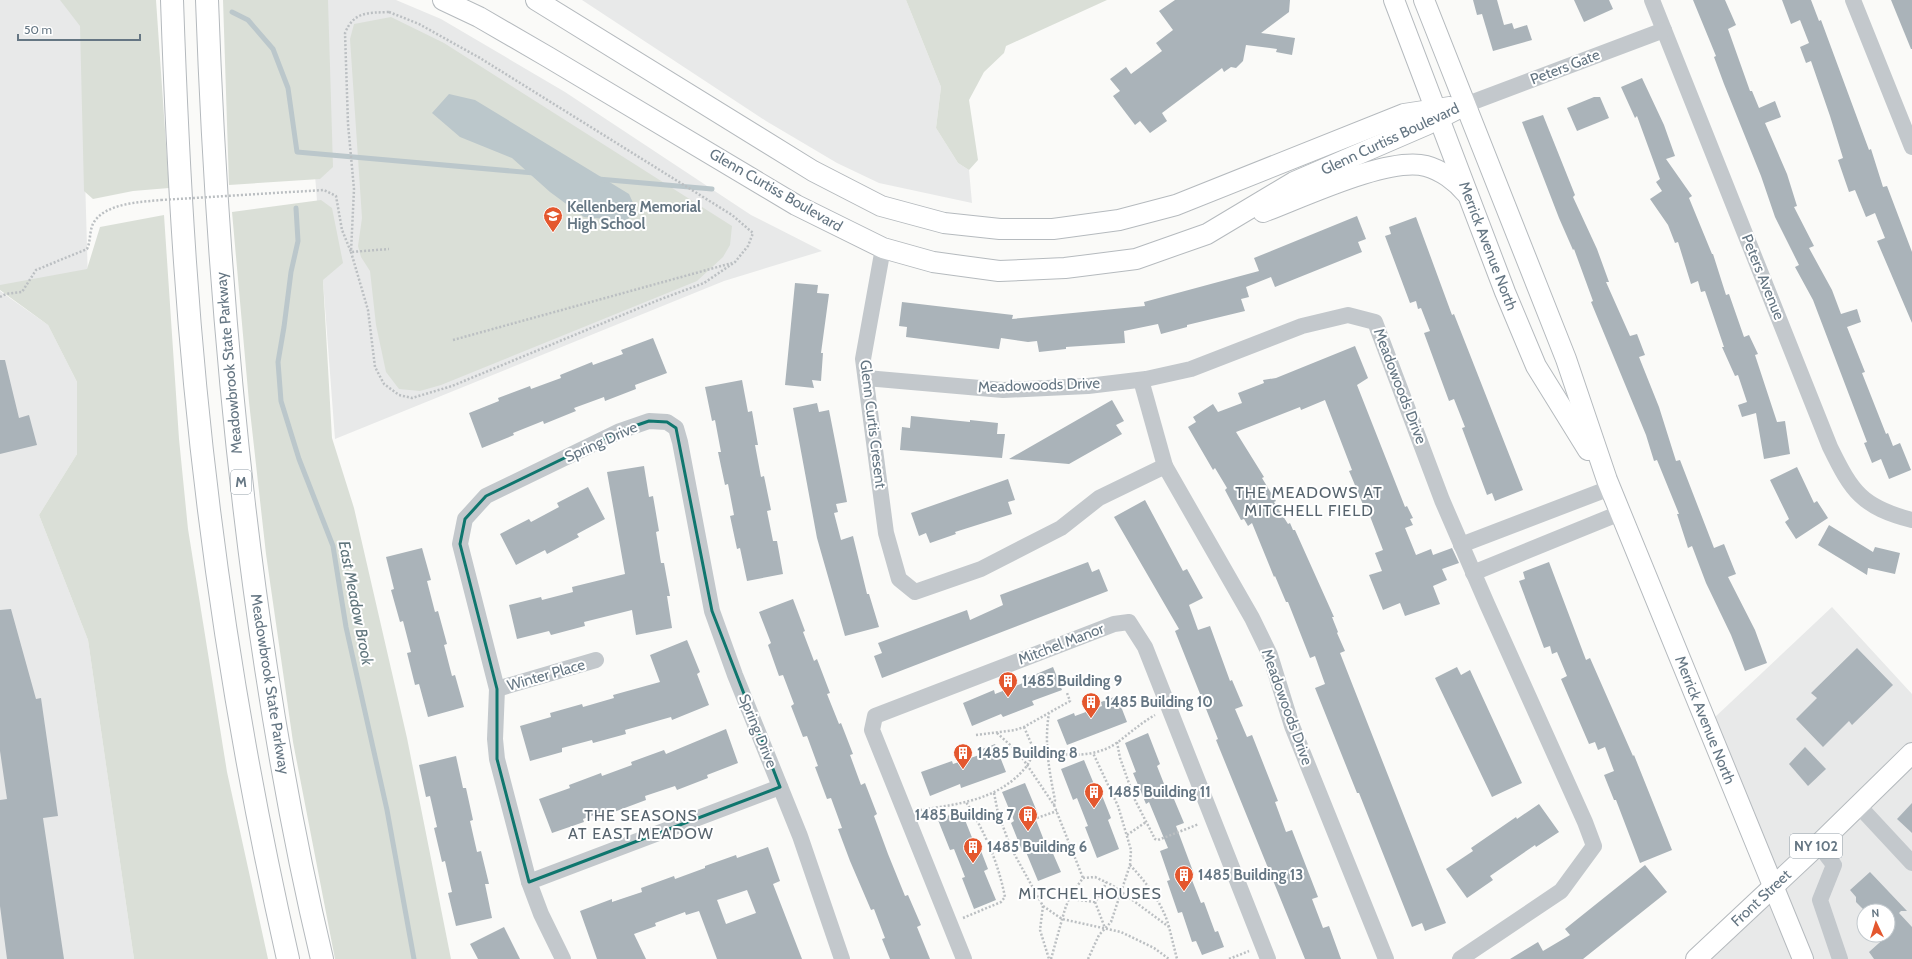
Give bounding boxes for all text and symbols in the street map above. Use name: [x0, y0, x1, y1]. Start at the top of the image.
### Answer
scale bar: [18, 16, 140, 42]
text: 50 m: [24, 22, 52, 37]
street label: Peters Gate: [1528, 45, 1603, 88]
street label: Glenn Curtiss Boulevard: [1318, 99, 1462, 179]
street label: Glenn Curtiss Boulevard: [706, 145, 846, 235]
street label: Merrick Avenue North: [1455, 179, 1521, 313]
place label: Kellenberg Memorial High School: [567, 198, 701, 233]
school or university icon: Kellenberg Memorial High School: [542, 205, 564, 233]
street label: Peters Avenue: [1738, 232, 1788, 323]
street label: Meadowbrook State Parkway: [212, 271, 246, 455]
street label: Meadowoods Drive: [1370, 326, 1430, 447]
street label: Glenn Curtis Cresent: [856, 359, 890, 489]
street label: Meadowoods Drive: [978, 374, 1101, 396]
street label: Spring Drive: [562, 418, 640, 466]
road number: M: [231, 470, 251, 494]
district label: THE MEADOWS AT MITCHELL FIELD: [1235, 483, 1383, 520]
water label: East Meadow Brook: [335, 539, 378, 668]
street label: Meadowbrook State Parkway: [247, 592, 293, 776]
street label: Mitchel Manor: [1016, 619, 1107, 669]
street label: Meadowoods Drive: [1258, 646, 1316, 768]
street label: Merrick Avenue North: [1671, 653, 1739, 787]
street label: Winter Place: [505, 655, 587, 695]
building icon: 1485 Building 9: [997, 670, 1019, 698]
place label: 1485 Building 9: [1022, 672, 1122, 690]
building icon: 1485 Building 10: [1080, 691, 1102, 719]
street label: Spring Drive: [735, 692, 781, 771]
place label: 1485 Building 10: [1105, 693, 1213, 711]
building icon: 1485 Building 8: [952, 742, 974, 770]
place label: 1485 Building 8: [977, 744, 1078, 762]
building icon: 1485 Building 11: [1083, 781, 1105, 809]
place label: 1485 Building 11: [1108, 783, 1211, 801]
building icon: 1485 Building 7: [1017, 804, 1039, 832]
district label: THE SEASONS AT EAST MEADOW: [568, 806, 714, 843]
place label: 1485 Building 7: [915, 806, 1014, 824]
road number: NY 102: [1790, 834, 1842, 858]
building icon: 1485 Building 6: [962, 836, 984, 864]
place label: 1485 Building 6: [987, 838, 1087, 856]
building icon: 1485 Building 13: [1173, 864, 1195, 892]
place label: 1485 Building 13: [1198, 866, 1303, 884]
street label: Front Street: [1727, 866, 1795, 930]
district label: MITCHEL HOUSES: [1018, 884, 1162, 903]
north arrow: [1856, 903, 1896, 943]
text: N: [1871, 906, 1880, 920]

